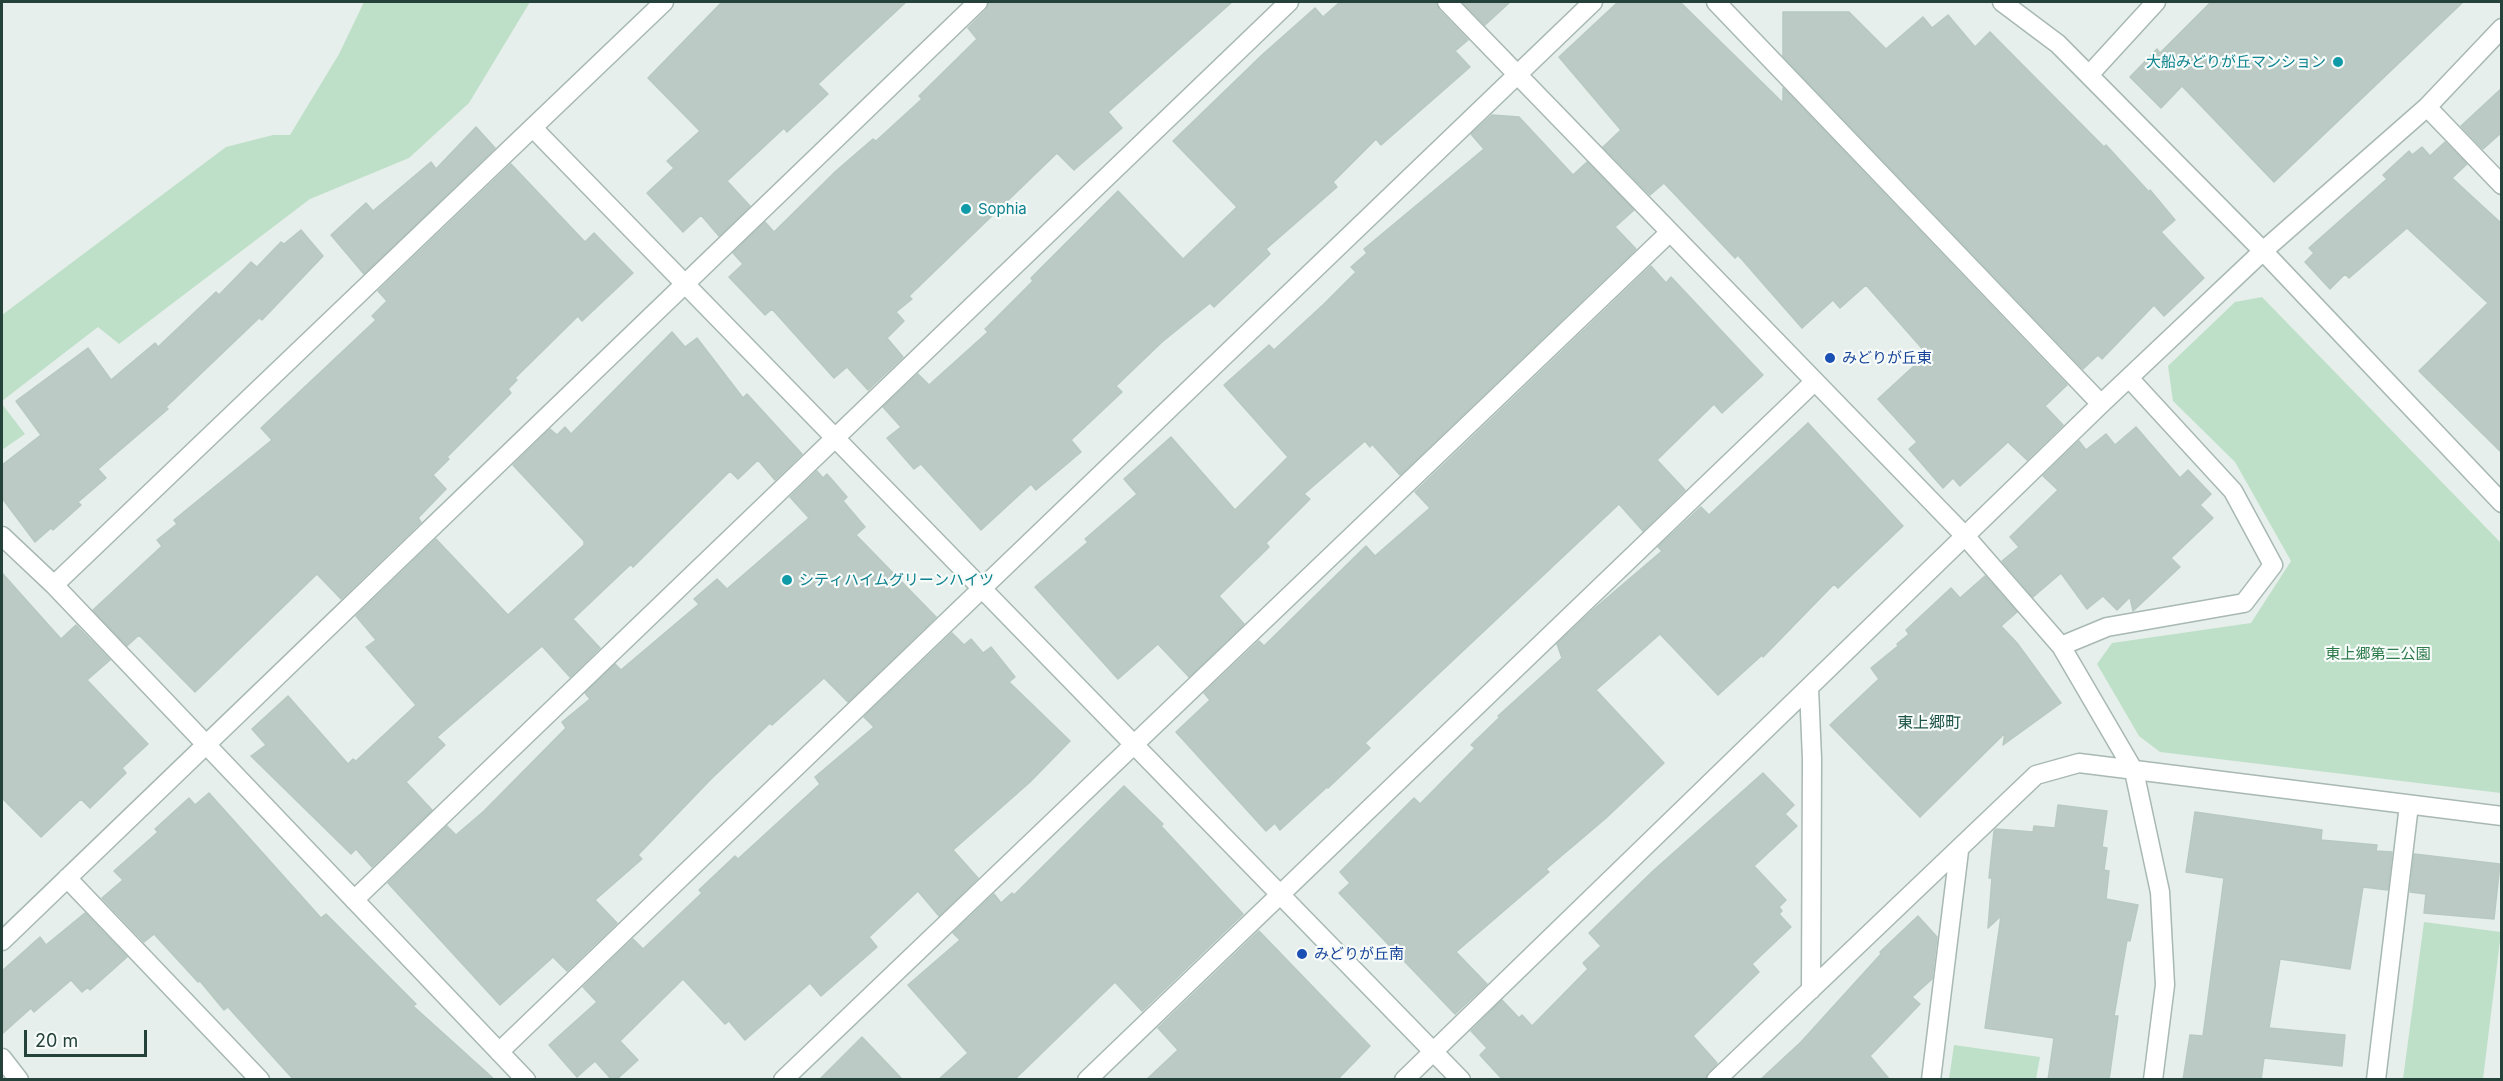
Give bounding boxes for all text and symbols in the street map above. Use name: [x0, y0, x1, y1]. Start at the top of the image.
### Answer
place label: 大船みどりが丘マンション: [2146, 53, 2326, 71]
marker: 大船みどりが丘マンション: [2331, 55, 2345, 69]
place label: Sophia: [978, 200, 1027, 218]
marker: Sophia: [959, 202, 973, 216]
place label: みどりが丘東: [1842, 349, 1932, 367]
marker: みどりが丘東: [1823, 351, 1837, 365]
place label: シティハイムグリーンハイツ: [799, 571, 994, 589]
marker: シティハイムグリーンハイツ: [780, 573, 794, 587]
park label: 東上郷第二公園: [2326, 645, 2430, 663]
district label: 東上郷町: [1897, 713, 1961, 733]
place label: みどりが丘南: [1314, 945, 1404, 963]
marker: みどりが丘南: [1295, 947, 1309, 961]
scale bar: [27, 1018, 150, 1056]
text: 20 m: [35, 1030, 78, 1051]

